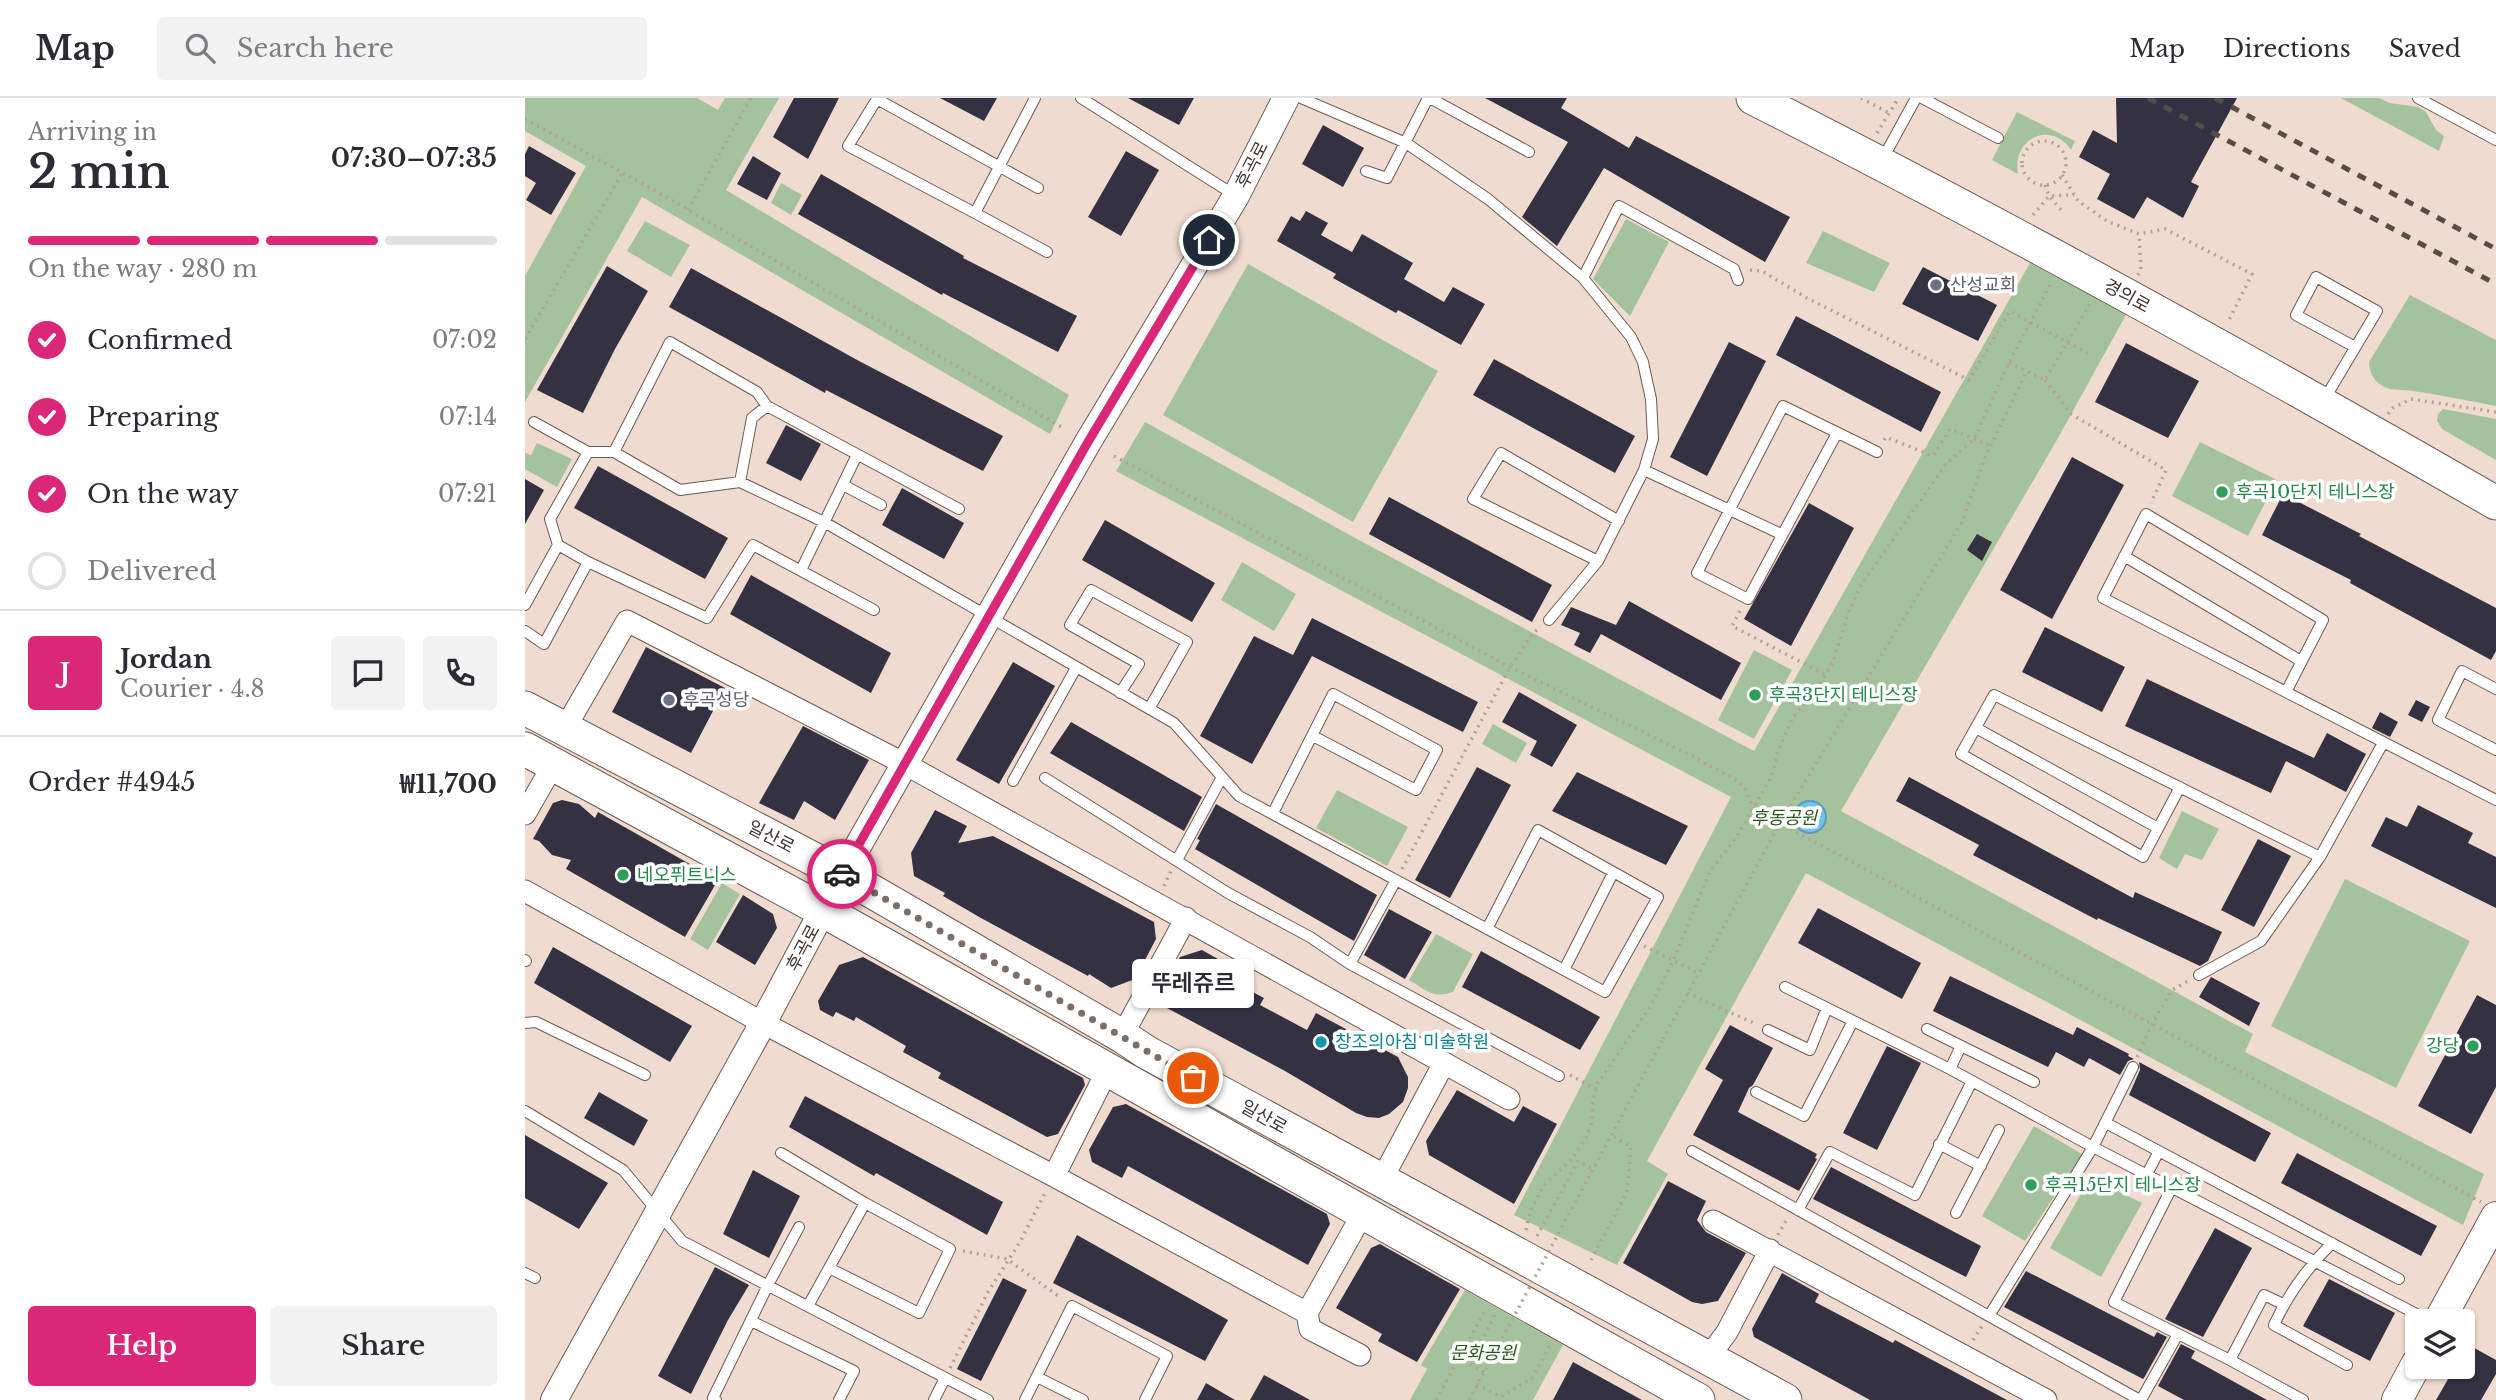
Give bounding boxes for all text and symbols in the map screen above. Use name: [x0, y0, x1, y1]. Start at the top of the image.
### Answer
search box: [157, 17, 647, 80]
text: Map: [35, 28, 115, 69]
icon: search: [181, 29, 219, 67]
text: Search here: [237, 32, 394, 64]
text: Map: [2129, 34, 2185, 63]
text: Directions: [2223, 34, 2351, 63]
text: Saved: [2389, 34, 2461, 63]
text: Arriving in: [28, 118, 157, 146]
street label: 후곡로: [1231, 138, 1273, 192]
text: 07:30–07:35: [331, 142, 497, 174]
text: 2 min: [28, 143, 170, 200]
pin: [1179, 210, 1239, 270]
icon: home: [1190, 221, 1228, 259]
text: On the way · 280 m: [28, 255, 257, 283]
place label: 산성교회: [1950, 274, 2016, 296]
street label: 경의로: [2100, 274, 2154, 318]
marker: 산성교회: [1928, 277, 1944, 293]
icon: check: [28, 321, 66, 359]
text: Confirmed: [87, 324, 232, 356]
text: 07:02: [432, 326, 497, 354]
icon: check: [28, 398, 66, 436]
text: Preparing: [87, 401, 219, 433]
text: 07:14: [439, 403, 497, 431]
icon: check: [28, 475, 66, 513]
text: On the way: [87, 478, 239, 510]
text: 07:21: [438, 480, 497, 508]
place label: 후곡10단지 테니스장: [2236, 481, 2395, 503]
marker: 후곡10단지 테니스장: [2214, 484, 2230, 500]
text: Delivered: [87, 555, 217, 587]
button: chat: [331, 636, 405, 710]
button: phone: [423, 636, 497, 710]
text: Jordan: [120, 643, 212, 675]
text: J: [60, 657, 70, 689]
text: Courier · 4.8: [120, 675, 265, 703]
place label: 후곡3단지 테니스장: [1769, 684, 1918, 706]
marker: 후곡3단지 테니스장: [1747, 687, 1763, 703]
place label: 후곡성당: [683, 689, 749, 711]
marker: 후곡성당: [661, 692, 677, 708]
text: Order #4945: [28, 766, 196, 798]
text: ₩11,700: [400, 768, 497, 800]
park label: 후동공원: [1751, 807, 1819, 829]
street label: 일산로: [744, 816, 798, 858]
courier: [807, 839, 877, 909]
icon: car: [823, 855, 861, 893]
place label: 네오퓌트니스: [637, 864, 736, 886]
marker: 네오퓌트니스: [615, 867, 631, 883]
street label: 후곡로: [782, 921, 824, 975]
callout: 뚜레쥬르: [1132, 959, 1254, 1008]
text: 뚜레쥬르: [1151, 969, 1235, 997]
place label: 창조의아침 미술학원: [1335, 1031, 1489, 1053]
marker: 창조의아침 미술학원: [1313, 1034, 1329, 1050]
place label: 강당: [2426, 1035, 2459, 1057]
marker: 강당: [2465, 1038, 2481, 1054]
pin: [1163, 1048, 1223, 1108]
icon: bag: [1174, 1059, 1212, 1097]
street label: 일산로: [1237, 1095, 1291, 1139]
place label: 후곡15단지 테니스장: [2045, 1174, 2201, 1196]
marker: 후곡15단지 테니스장: [2023, 1177, 2039, 1193]
button: Help: [28, 1306, 256, 1386]
button: Share: [270, 1306, 497, 1386]
map controls: [2405, 1309, 2475, 1379]
button: layers: [2405, 1309, 2475, 1379]
park label: 문화공원: [1450, 1342, 1518, 1364]

